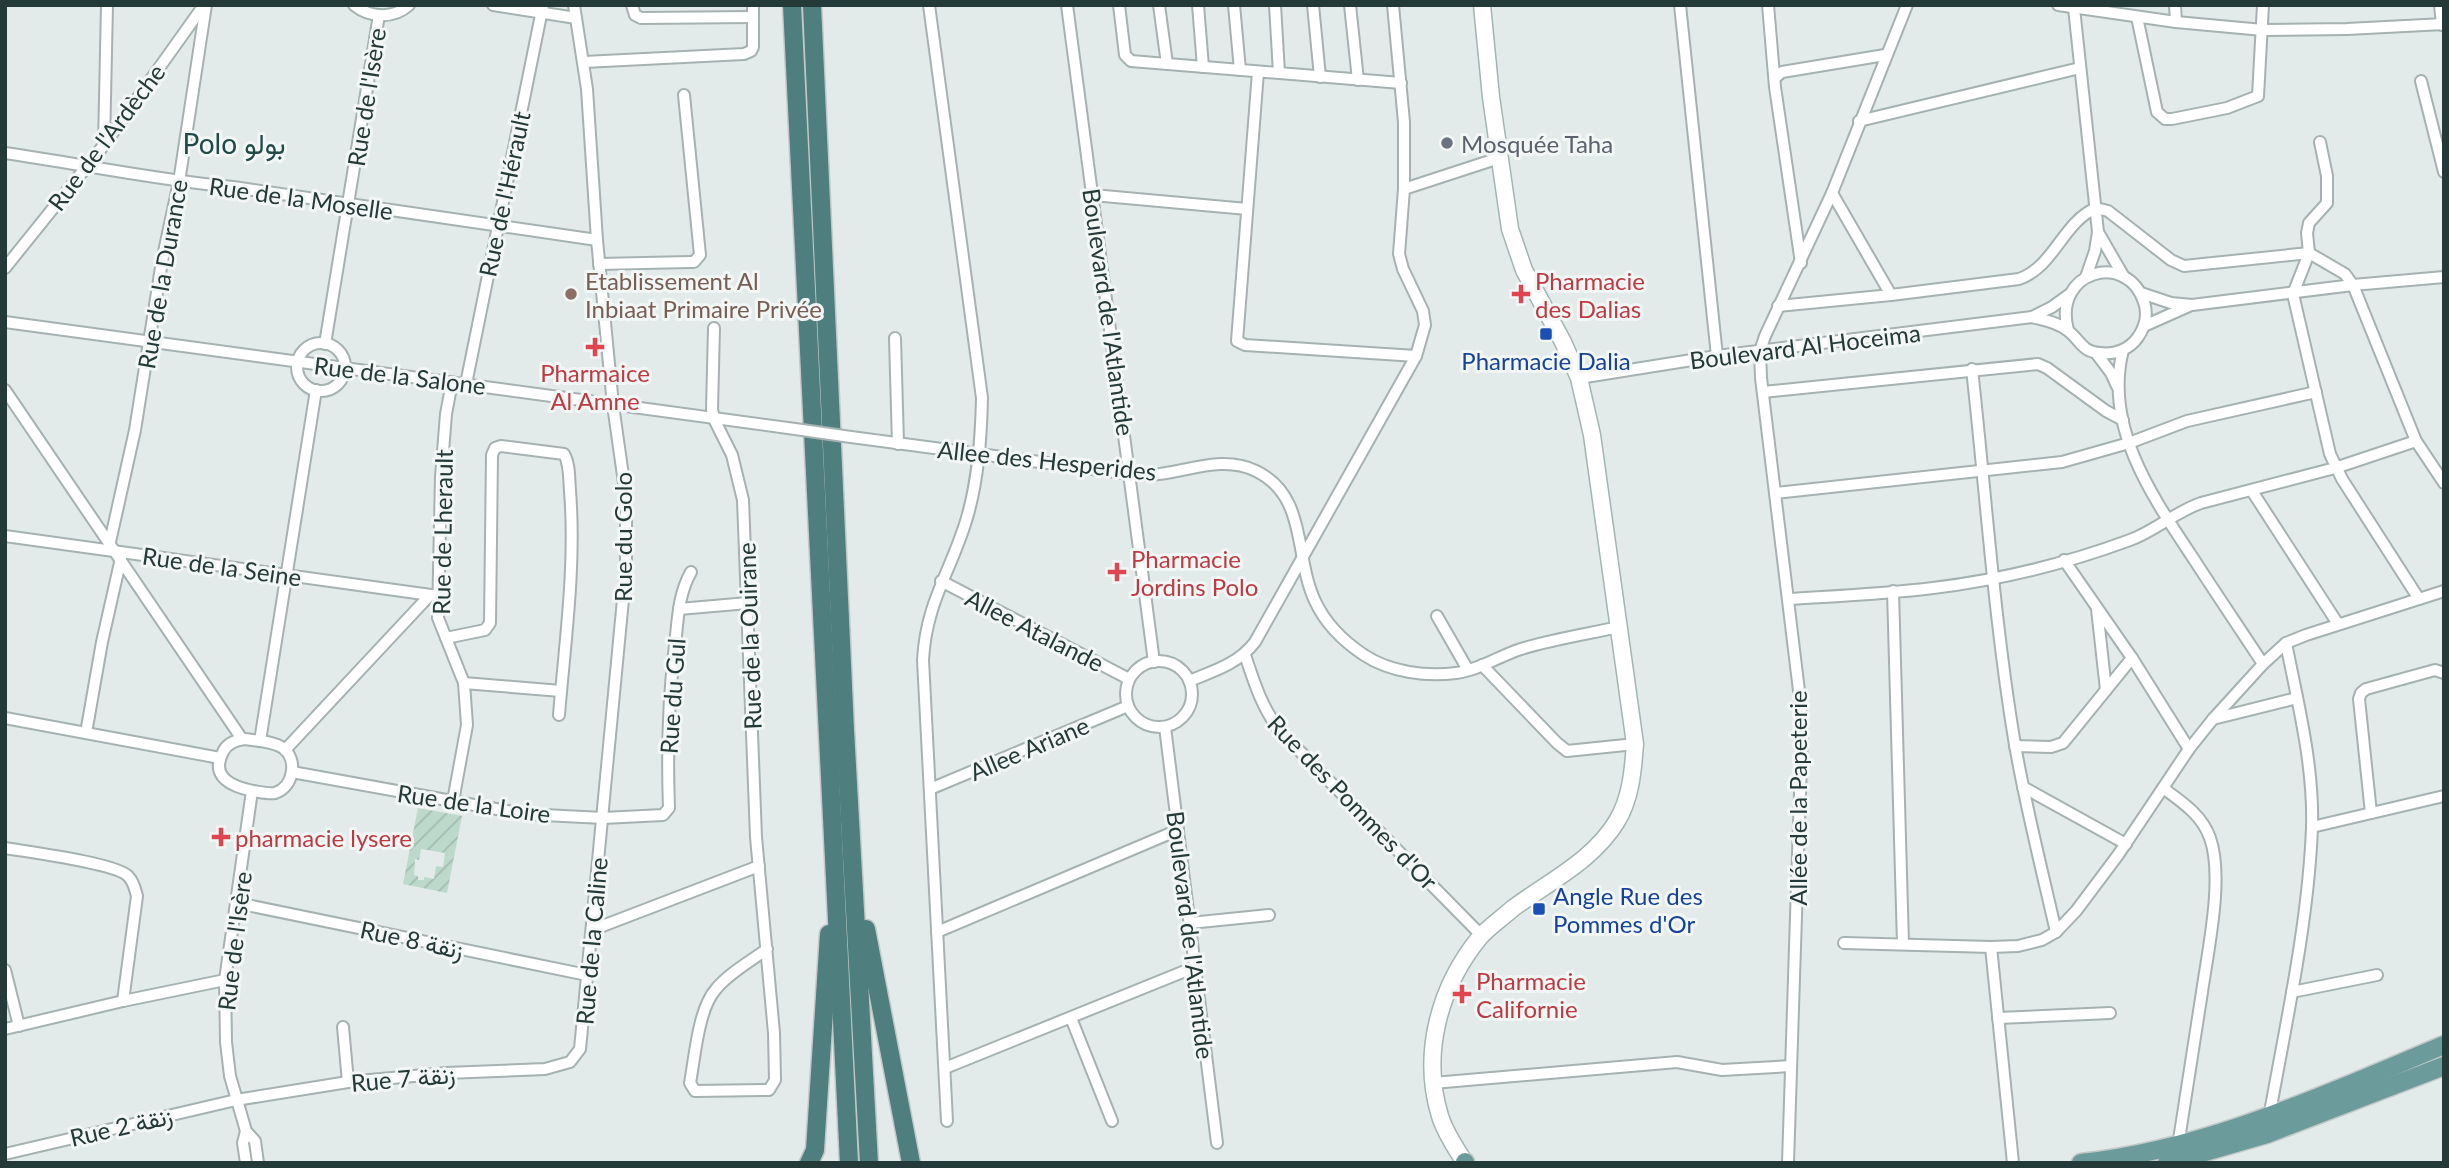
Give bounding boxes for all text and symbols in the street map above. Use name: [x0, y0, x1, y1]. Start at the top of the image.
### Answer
street label: Rue de l'Isère: [341, 26, 391, 168]
street label: Rue de l'Ardèche: [41, 58, 171, 216]
street label: Rue de l'Hérault: [472, 108, 536, 279]
district label: Polo بولو: [183, 126, 285, 162]
place label: Mosquée Taha: [1461, 129, 1613, 158]
marker: Mosquée Taha: [1439, 135, 1455, 151]
street label: Rue de la Moselle: [207, 171, 395, 225]
street label: Rue de la Durance: [131, 177, 193, 371]
street label: Boulevard de l'Atlantide: [1077, 186, 1141, 438]
place label: Etablissement Al Inbiaat Primaire Privée: [585, 266, 822, 323]
place label: Pharmacie des Dalias: [1535, 266, 1645, 323]
marker: Etablissement Al Inbiaat Primaire Privée: [563, 286, 579, 302]
marker: Pharmacie des Dalias: [1513, 286, 1529, 302]
street label: Boulevard Al Hoceima: [1688, 317, 1922, 375]
marker: Pharmacie Dalia: [1538, 326, 1554, 342]
marker: Pharmaice Al Amne: [587, 339, 603, 355]
place label: Pharmacie Dalia: [1461, 346, 1631, 375]
street label: Rue de la Salone: [312, 350, 488, 400]
place label: Pharmaice Al Amne: [540, 358, 650, 415]
street label: Allee des Hesperides: [936, 434, 1158, 486]
street label: Rue de Lherault: [426, 449, 458, 615]
street label: Rue du Golo: [608, 472, 637, 602]
street label: Rue de la Seine: [141, 540, 303, 592]
street label: Rue de la Ouirane: [731, 542, 767, 730]
place label: Pharmacie Jordins Polo: [1131, 544, 1258, 601]
marker: Pharmacie Jordins Polo: [1109, 564, 1125, 580]
street label: Allee Atalande: [961, 583, 1109, 677]
street label: Rue du Gul: [653, 637, 691, 755]
street label: Allée de la Papeterie: [1783, 690, 1812, 906]
street label: Rue des Pommes d'Or: [1262, 709, 1444, 896]
street label: Allee Ariane: [965, 710, 1093, 786]
street label: Rue de la Loire: [395, 778, 553, 828]
street label: Boulevard de l'Atlantide: [1161, 809, 1221, 1061]
place label: pharmacie lysere: [235, 823, 412, 852]
marker: pharmacie lysere: [213, 829, 229, 845]
street label: Rue de la Caline: [569, 856, 613, 1026]
street label: Rue de l'Isère: [211, 870, 257, 1012]
place label: Angle Rue des Pommes d'Or: [1553, 881, 1703, 938]
marker: Angle Rue des Pommes d'Or: [1531, 901, 1547, 917]
street label: Rue 8 زنقة: [357, 914, 466, 966]
place label: Pharmacie Californie: [1476, 966, 1586, 1023]
marker: Pharmacie Californie: [1454, 986, 1470, 1002]
street label: Rue 7 زنقة: [350, 1059, 457, 1099]
street label: Rue 2 زنقة: [67, 1100, 176, 1154]

